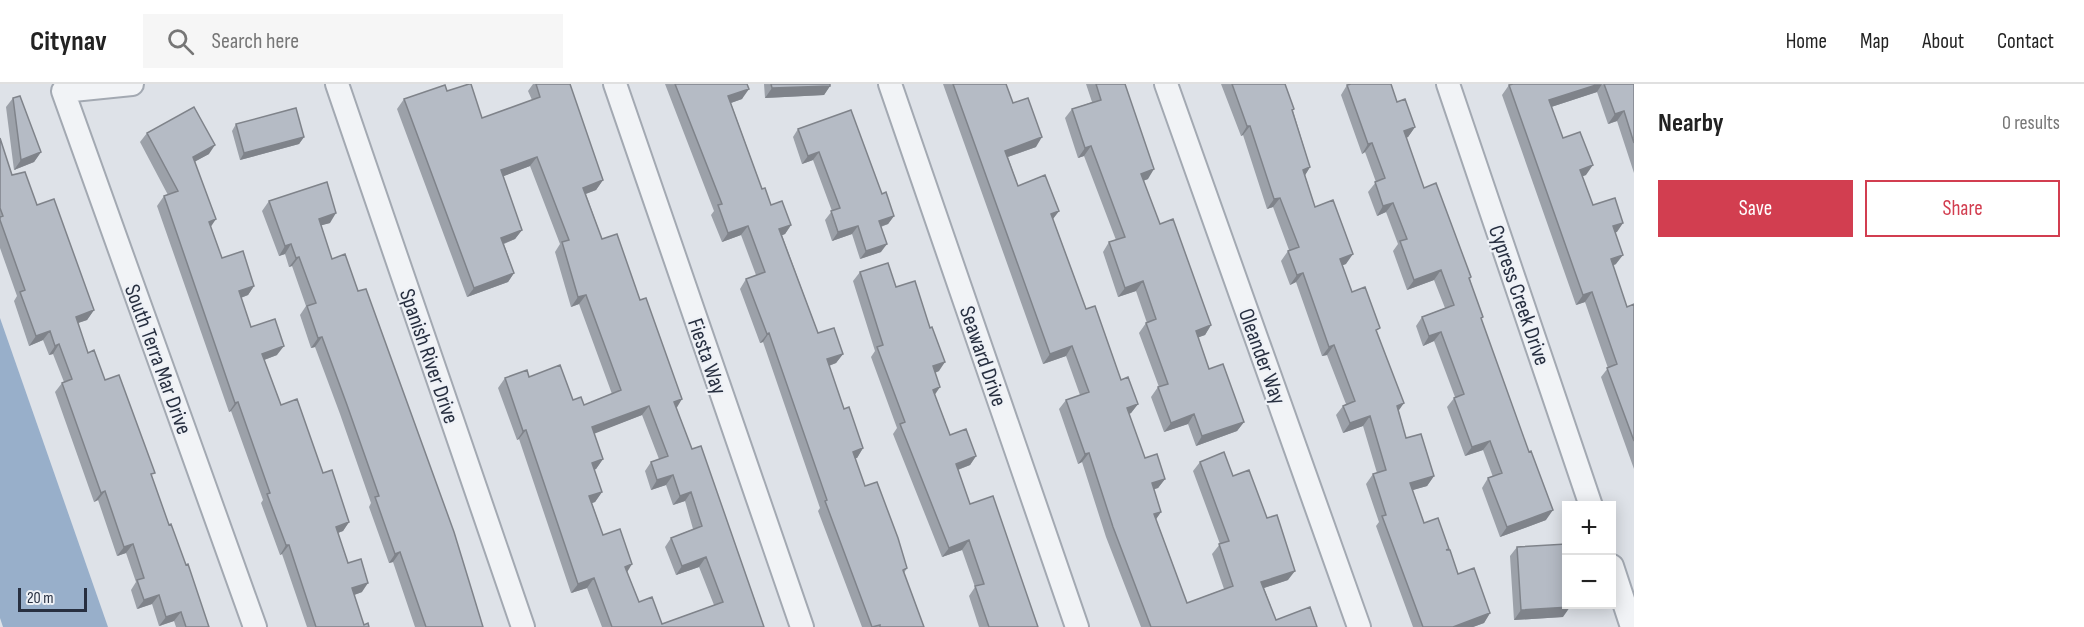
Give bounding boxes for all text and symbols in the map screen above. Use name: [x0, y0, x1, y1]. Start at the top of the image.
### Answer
search box: [143, 14, 563, 68]
text: Citynav: [30, 25, 107, 58]
icon: search: [164, 25, 197, 58]
text: Search here: [212, 28, 299, 55]
text: Home: [1786, 29, 1827, 54]
text: Map: [1860, 29, 1889, 54]
text: About: [1922, 29, 1964, 54]
text: Contact: [1997, 29, 2054, 54]
text: Nearby: [1658, 108, 1724, 139]
text: 0 results: [2002, 111, 2060, 135]
button: Save: [1658, 180, 1853, 237]
button: Share: [1865, 180, 2060, 237]
street label: Cypress Creek Drive: [1482, 222, 1555, 369]
street label: South Terra Mar Drive: [118, 281, 197, 438]
street label: Spanish River Drive: [393, 285, 464, 428]
street label: Seaward Drive: [953, 303, 1012, 410]
street label: Oleander Way: [1232, 305, 1292, 409]
street label: Fiesta Way: [681, 315, 732, 399]
map controls: [1562, 501, 1616, 609]
button: +: [1562, 501, 1616, 555]
button: −: [1562, 555, 1616, 609]
scale bar: [18, 585, 87, 612]
text: 20 m: [27, 589, 54, 608]

